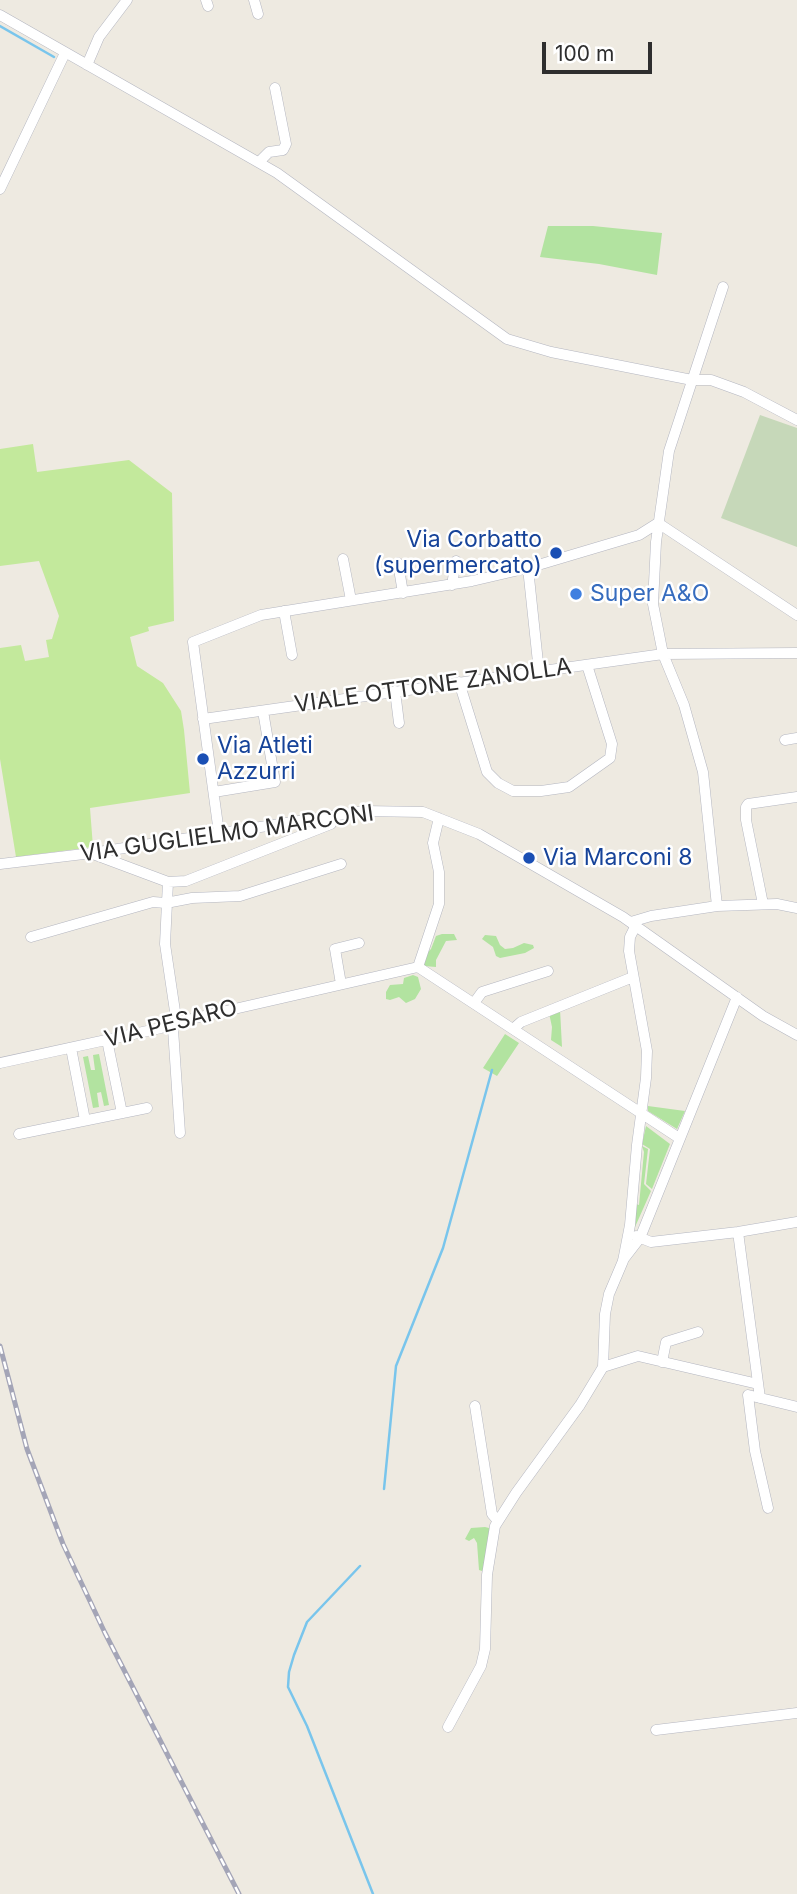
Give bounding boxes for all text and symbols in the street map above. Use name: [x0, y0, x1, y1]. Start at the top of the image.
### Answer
scale bar: [545, 28, 655, 72]
text: 100 m: [555, 41, 614, 66]
place label: Via Corbatto (supermercato): [374, 526, 542, 580]
marker: Via Corbatto (supermercato): [548, 545, 564, 561]
place label: Super A&O: [590, 580, 709, 608]
marker: Super A&O: [568, 586, 584, 602]
street label: VIALE OTTONE ZANOLLA: [293, 653, 573, 719]
place label: Via Atleti Azzurri: [217, 732, 313, 786]
marker: Via Atleti Azzurri: [195, 751, 211, 767]
street label: VIA GUGLIELMO MARCONI: [79, 800, 375, 868]
place label: Via Marconi 8: [543, 844, 693, 872]
marker: Via Marconi 8: [521, 850, 537, 866]
street label: VIA PESARO: [102, 994, 240, 1054]

